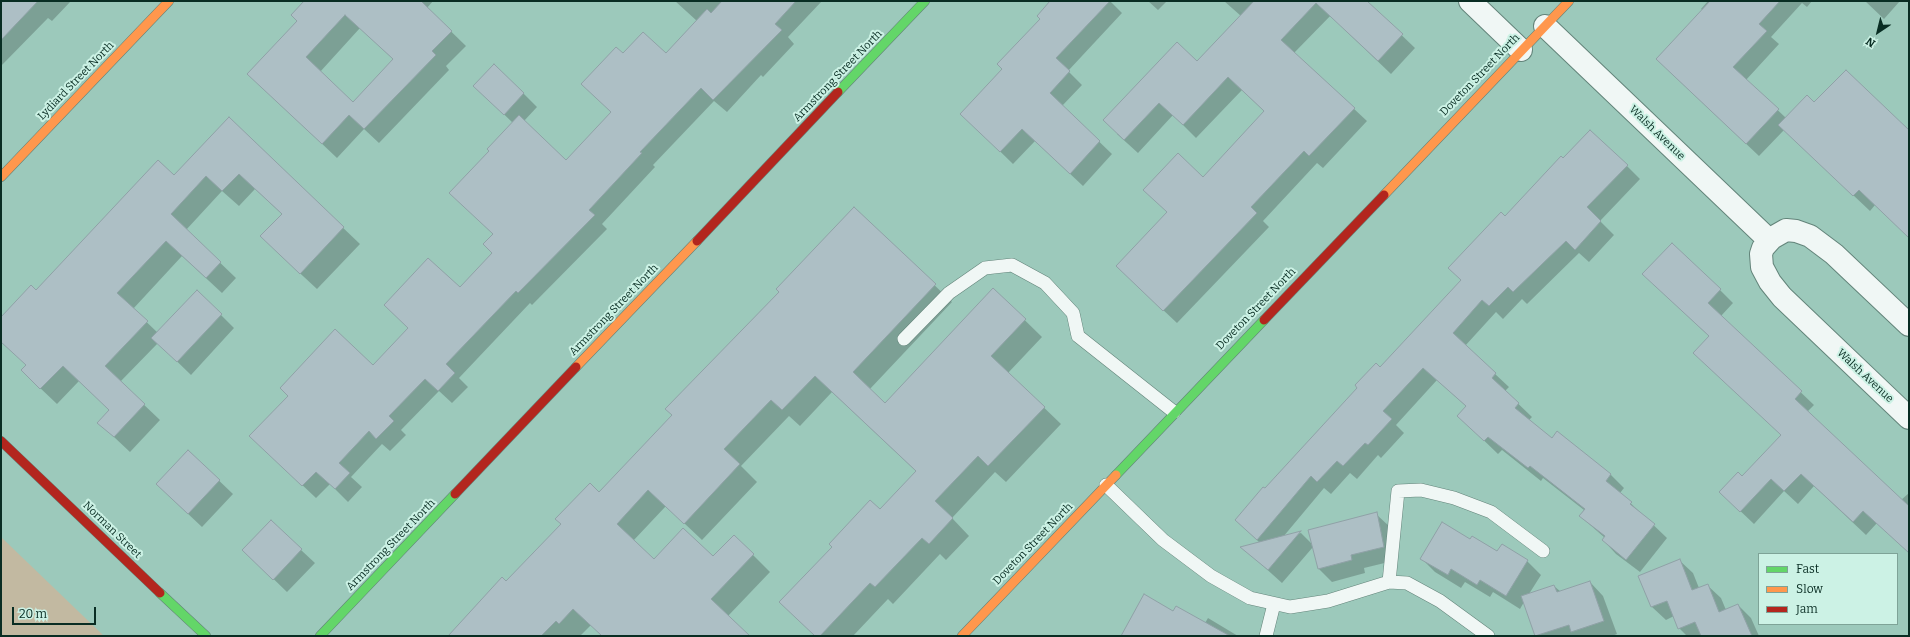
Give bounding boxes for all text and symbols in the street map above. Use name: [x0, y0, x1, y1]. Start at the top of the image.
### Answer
north arrow: [1858, 12, 1898, 52]
street label: Armstrong Street North: [791, 28, 885, 124]
street label: Doveton Street North: [1438, 31, 1522, 119]
text: N: [1864, 34, 1878, 50]
street label: Lydiard Street North: [35, 39, 117, 123]
street label: Walsh Avenue: [1626, 103, 1688, 163]
street label: Armstrong Street North: [567, 262, 661, 358]
street label: Doveton Street North: [1214, 265, 1298, 353]
street label: Walsh Avenue: [1834, 346, 1896, 406]
street label: Armstrong Street North: [344, 497, 438, 593]
street label: Norman Street: [80, 499, 144, 561]
street label: Doveton Street North: [991, 500, 1075, 588]
legend: [1758, 553, 1898, 625]
text: Fast: [1796, 562, 1819, 576]
text: Slow: [1796, 582, 1823, 596]
scale bar: [14, 599, 98, 625]
text: Jam: [1796, 602, 1818, 616]
text: 20 m: [19, 607, 47, 621]

